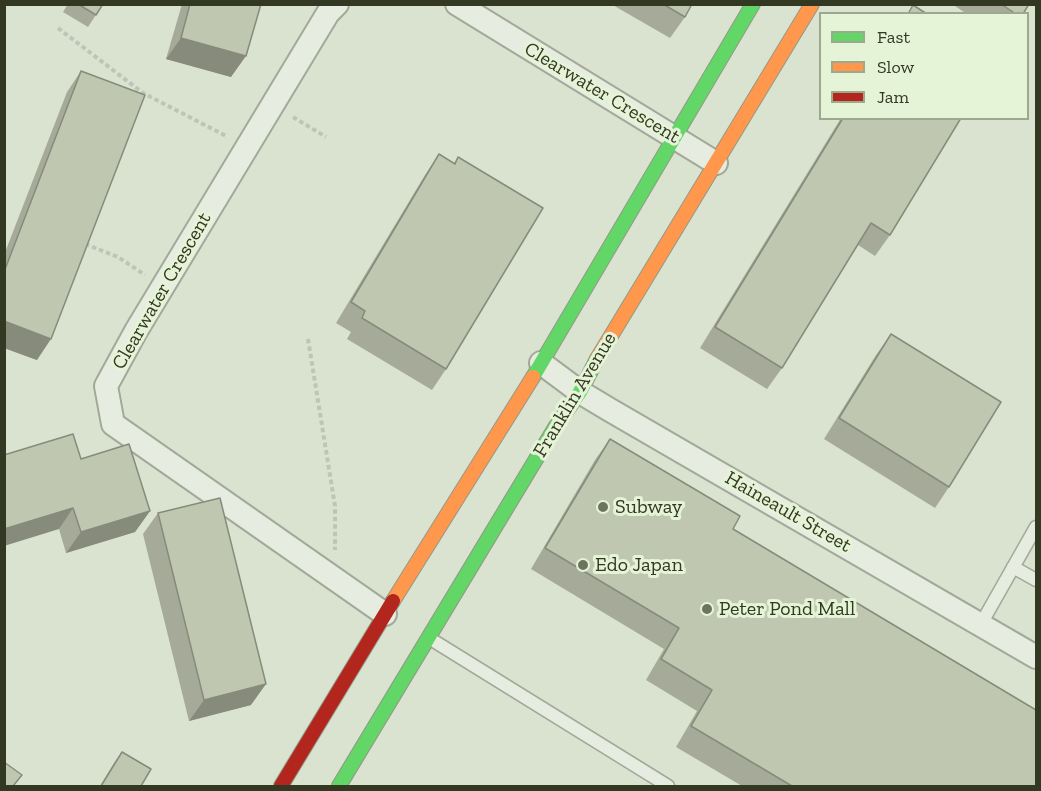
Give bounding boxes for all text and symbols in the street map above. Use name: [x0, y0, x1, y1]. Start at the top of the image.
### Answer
legend: [819, 12, 1029, 120]
text: Fast: [877, 26, 910, 48]
street label: Clearwater Crescent: [520, 37, 684, 149]
text: Slow: [877, 56, 914, 78]
text: Jam: [877, 86, 909, 108]
street label: Clearwater Crescent: [107, 208, 217, 374]
street label: Franklin Avenue: [528, 328, 622, 462]
street label: Haineault Street: [721, 466, 855, 558]
place label: Subway: [615, 495, 682, 519]
marker: Subway: [596, 500, 610, 514]
place label: Edo Japan: [595, 553, 683, 577]
marker: Edo Japan: [576, 558, 590, 572]
place label: Peter Pond Mall: [719, 597, 855, 621]
marker: Peter Pond Mall: [700, 602, 714, 616]

